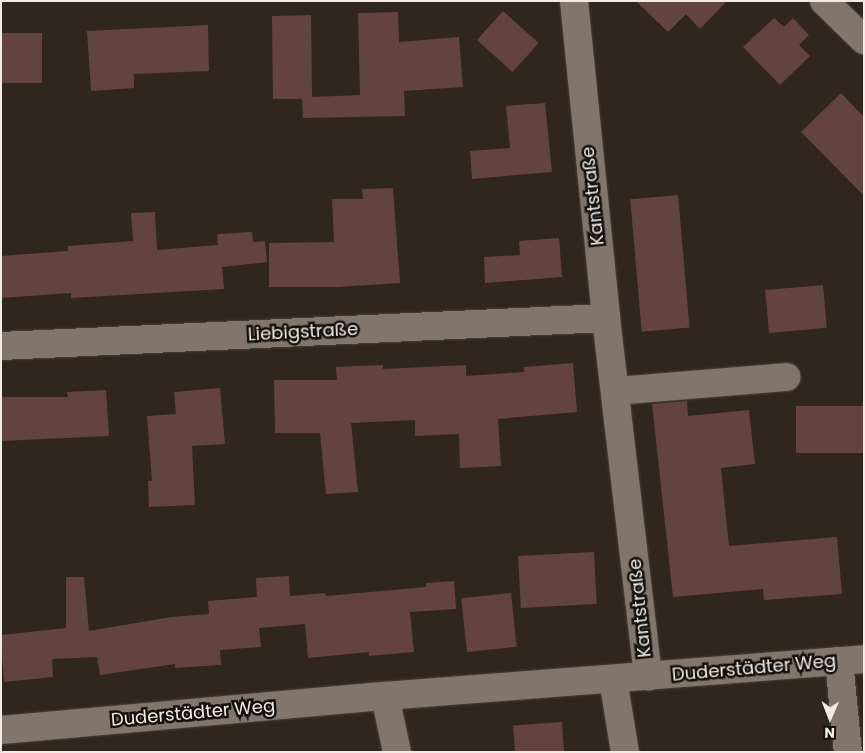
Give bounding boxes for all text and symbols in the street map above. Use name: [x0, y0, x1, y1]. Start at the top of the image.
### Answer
street label: Kantstraße: [577, 146, 609, 246]
street label: Liebigstraße: [247, 318, 359, 346]
street label: Kantstraße: [624, 558, 656, 658]
street label: Duderstädter Weg: [671, 650, 837, 686]
north arrow: [805, 693, 855, 743]
street label: Duderstädter Weg: [110, 695, 276, 731]
text: N: [824, 723, 835, 743]

